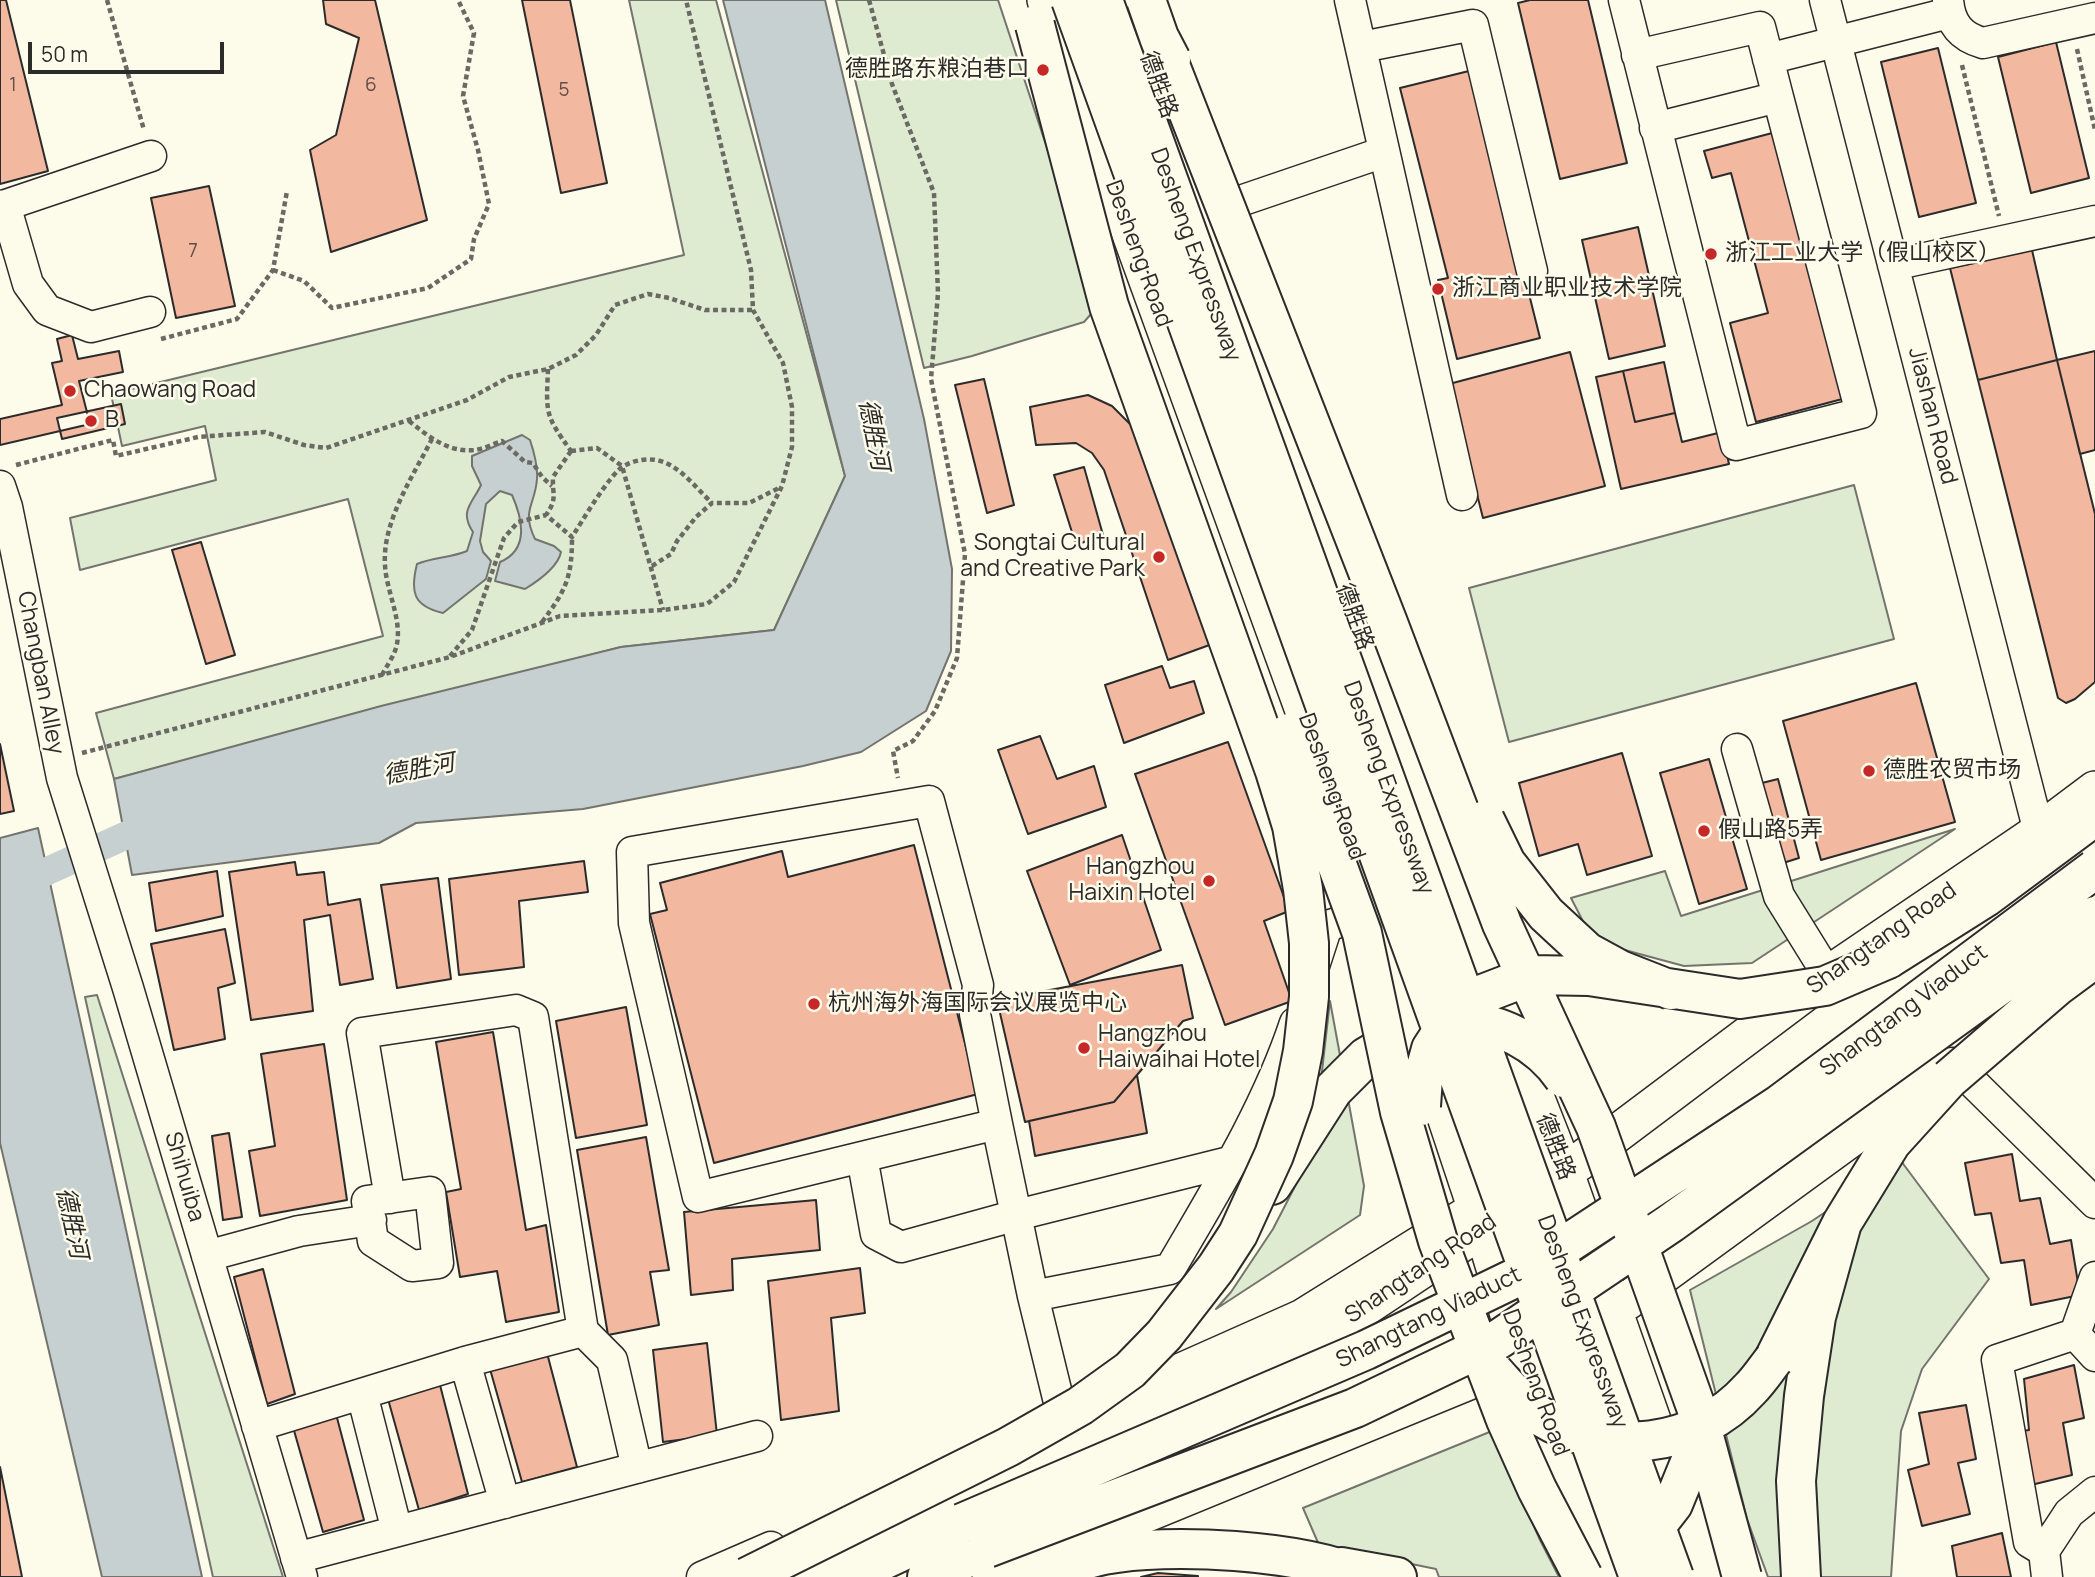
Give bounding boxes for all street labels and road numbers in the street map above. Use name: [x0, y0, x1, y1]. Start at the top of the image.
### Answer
street label: 德胜路: [1133, 48, 1183, 122]
street label: Desheng Expressway: [1144, 145, 1246, 365]
street label: Desheng Road: [1099, 177, 1177, 331]
street label: Jiashan Road: [1902, 345, 1962, 487]
street label: 德胜路: [1329, 580, 1379, 654]
street label: Changban Alley: [11, 589, 69, 757]
street label: Desheng Expressway: [1337, 678, 1439, 898]
street label: Desheng Road: [1292, 710, 1370, 864]
street label: Shangtang Road: [1802, 877, 1962, 1001]
street label: Shangtang Viaduct: [1815, 939, 1993, 1083]
street label: 德胜路: [1530, 1110, 1580, 1184]
street label: Shihuiba: [158, 1129, 210, 1225]
street label: Shangtang Road: [1340, 1208, 1502, 1330]
street label: Desheng Expressway: [1531, 1212, 1633, 1432]
street label: Shangtang Viaduct: [1332, 1261, 1526, 1375]
street label: Desheng Road: [1496, 1306, 1574, 1460]

